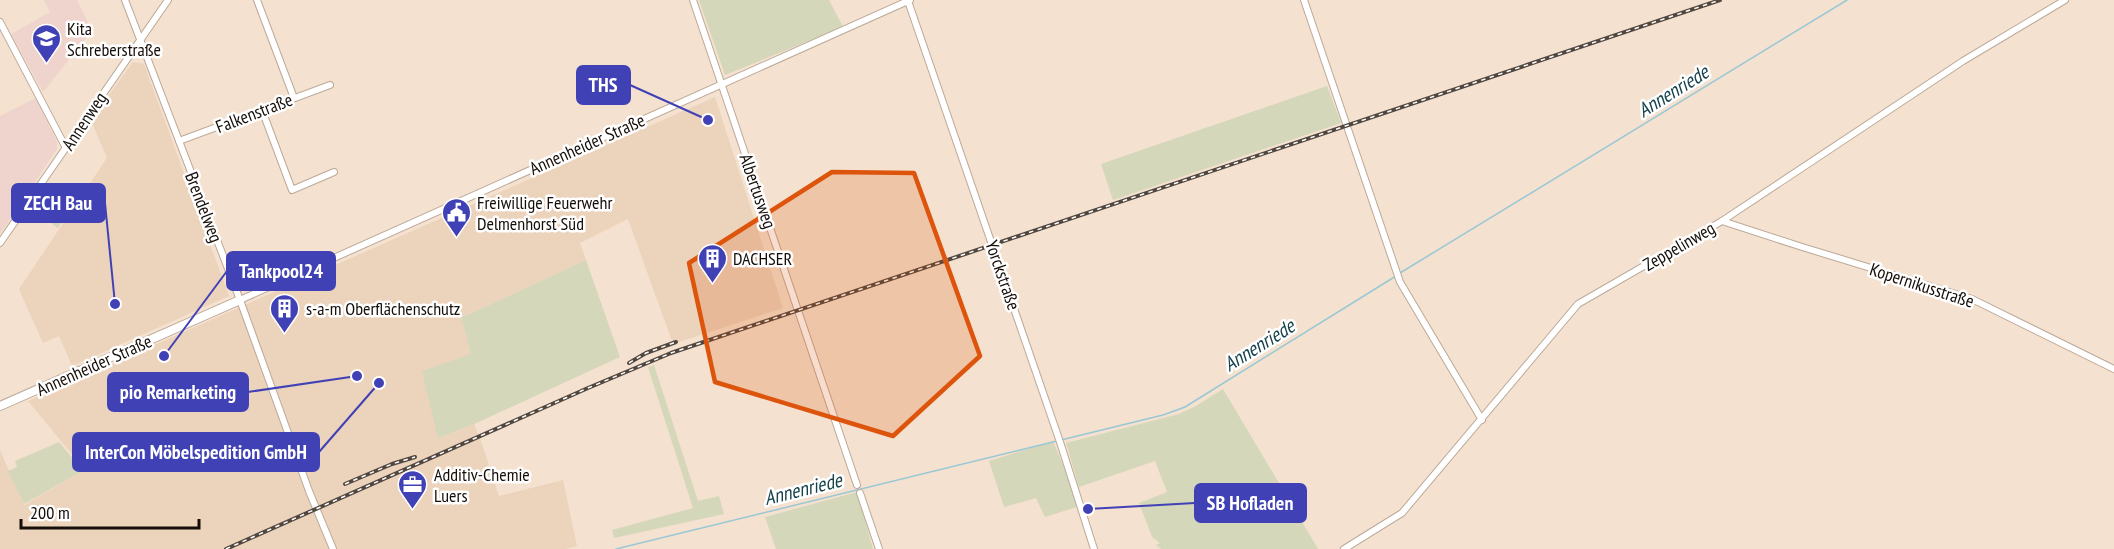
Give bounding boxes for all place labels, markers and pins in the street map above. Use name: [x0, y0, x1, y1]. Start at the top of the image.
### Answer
place label: Kita Schreberstraße: [67, 17, 161, 61]
school or university icon: Kita Schreberstraße: [30, 22, 62, 64]
callout: THS: [577, 66, 630, 104]
callout: ZECH Bau: [12, 184, 105, 222]
place label: Freiwillige Feuerwehr Delmenhorst Süd: [477, 191, 612, 235]
public building icon: Freiwillige Feuerwehr Delmenhorst Süd: [440, 196, 472, 238]
building icon: DACHSER: [696, 242, 728, 284]
place label: DACHSER: [733, 247, 793, 270]
callout: Tankpool24: [227, 252, 335, 290]
building icon: s-a-m Oberflächenschutz: [269, 292, 301, 334]
place label: s-a-m Oberflächenschutz: [306, 297, 460, 320]
callout: pio Remarketing: [108, 373, 248, 411]
callout: InterCon Möbelspedition GmbH: [73, 433, 319, 471]
place label: Additiv-Chemie Luers: [434, 463, 530, 507]
office icon: Additiv-Chemie Luers: [397, 468, 429, 510]
callout: SB Hofladen: [1195, 484, 1306, 522]

